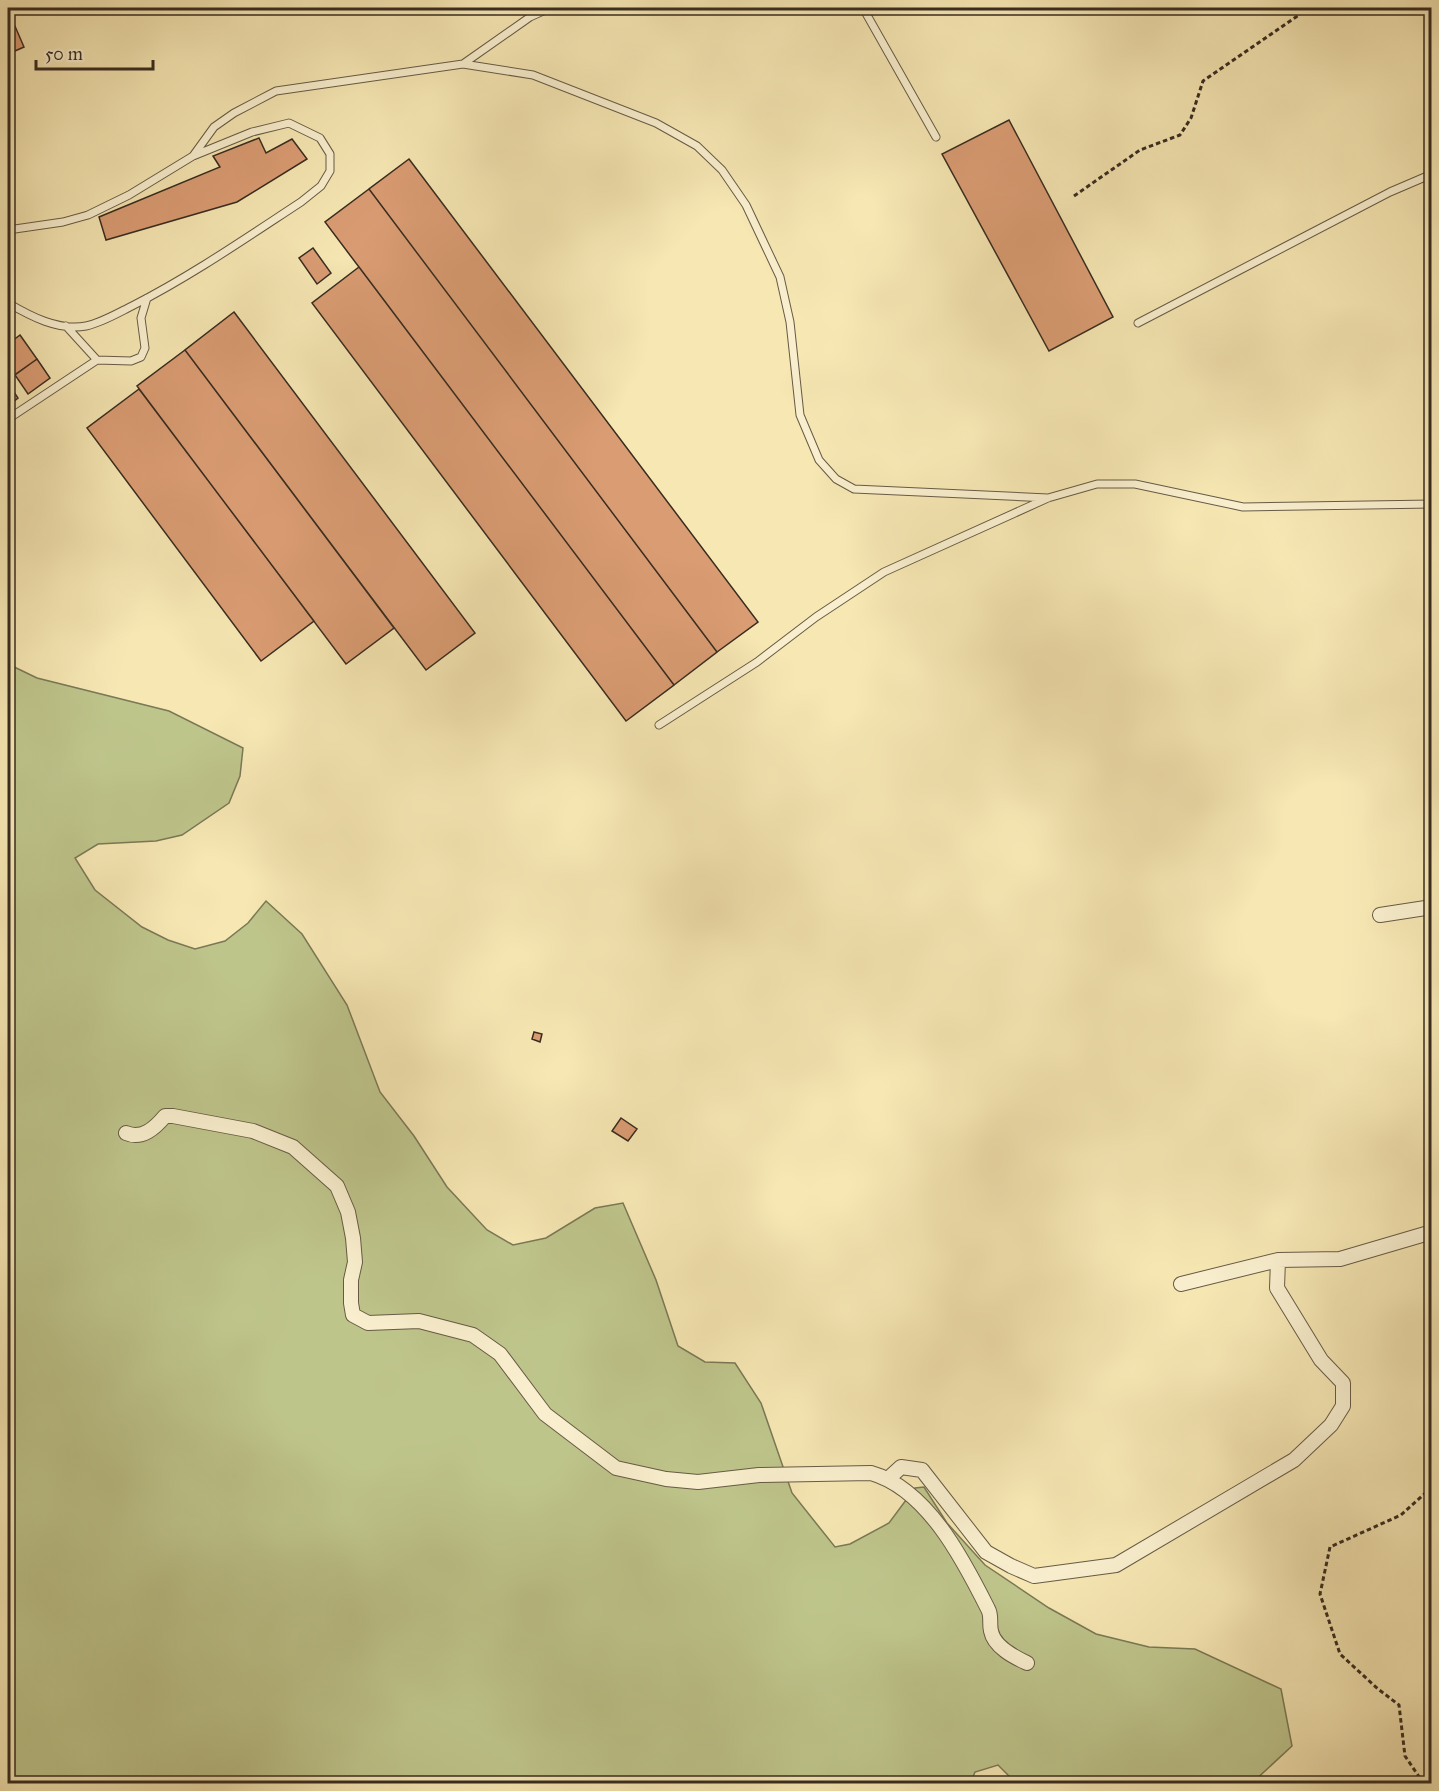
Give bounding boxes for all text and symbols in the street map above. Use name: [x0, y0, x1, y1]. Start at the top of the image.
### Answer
scale bar: [36, 33, 153, 71]
text: 50 m: [45, 43, 83, 65]

